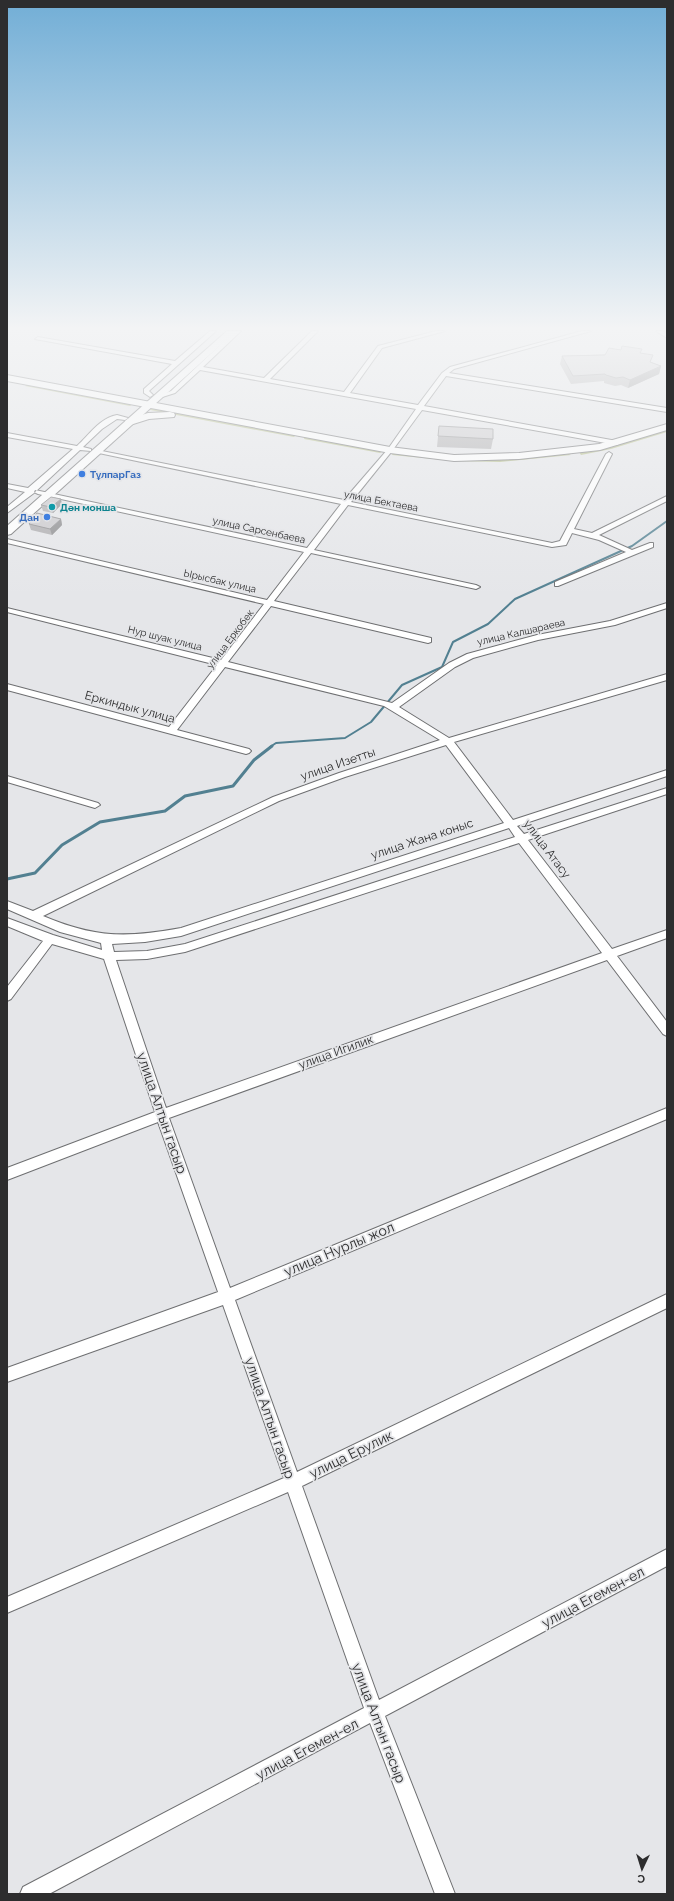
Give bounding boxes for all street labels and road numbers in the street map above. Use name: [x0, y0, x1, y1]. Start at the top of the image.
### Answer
street label: улица Бектаева: [343, 488, 419, 514]
street label: улица Сарсенбаева: [212, 515, 306, 545]
street label: Ырысбак улица: [183, 567, 257, 595]
street label: улица Еркобек: [204, 607, 256, 671]
street label: улица Калшараева: [476, 617, 566, 647]
street label: Нур шуак улица: [127, 623, 203, 653]
street label: Еркиндык улица: [83, 688, 177, 726]
street label: улица Изетты: [299, 745, 377, 783]
street label: улица Жана коныс: [369, 816, 475, 862]
street label: улица Атасу: [521, 817, 574, 881]
street label: улица Игилик: [297, 1032, 375, 1072]
street label: улица Алтын гасыр: [134, 1050, 190, 1176]
street label: улица Нурлы жол: [282, 1219, 396, 1279]
street label: улица Алтын гасыр: [242, 1355, 298, 1481]
street label: улица Ерулик: [307, 1427, 395, 1481]
street label: улица Егемен-ел: [539, 1563, 647, 1631]
street label: улица Алтын гасыр: [349, 1661, 409, 1786]
street label: улица Егемен-ел: [253, 1715, 361, 1783]

